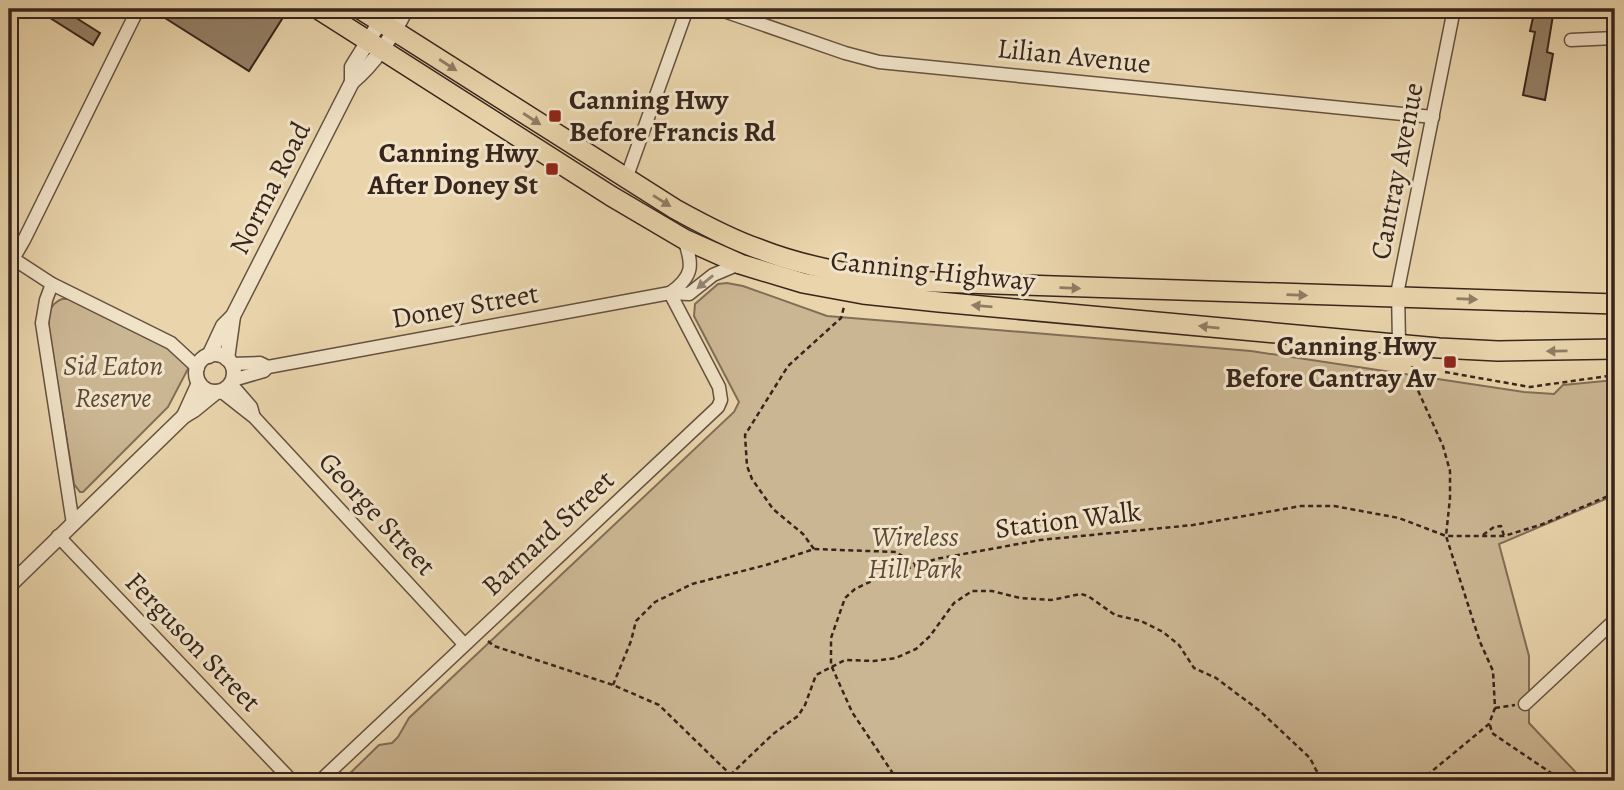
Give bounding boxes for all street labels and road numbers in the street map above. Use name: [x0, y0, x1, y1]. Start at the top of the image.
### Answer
street label: Lilian Avenue: [995, 29, 1153, 83]
street label: Cantray Avenue: [1361, 79, 1433, 263]
street label: Norma Road: [220, 114, 320, 261]
street label: Canning Highway: [829, 241, 1038, 301]
street label: Doney Street: [389, 274, 541, 338]
street label: George Street: [310, 444, 444, 584]
street label: Barnard Street: [473, 462, 623, 604]
street label: Station Walk: [993, 492, 1143, 548]
street label: Ferguson Street: [117, 564, 269, 720]

